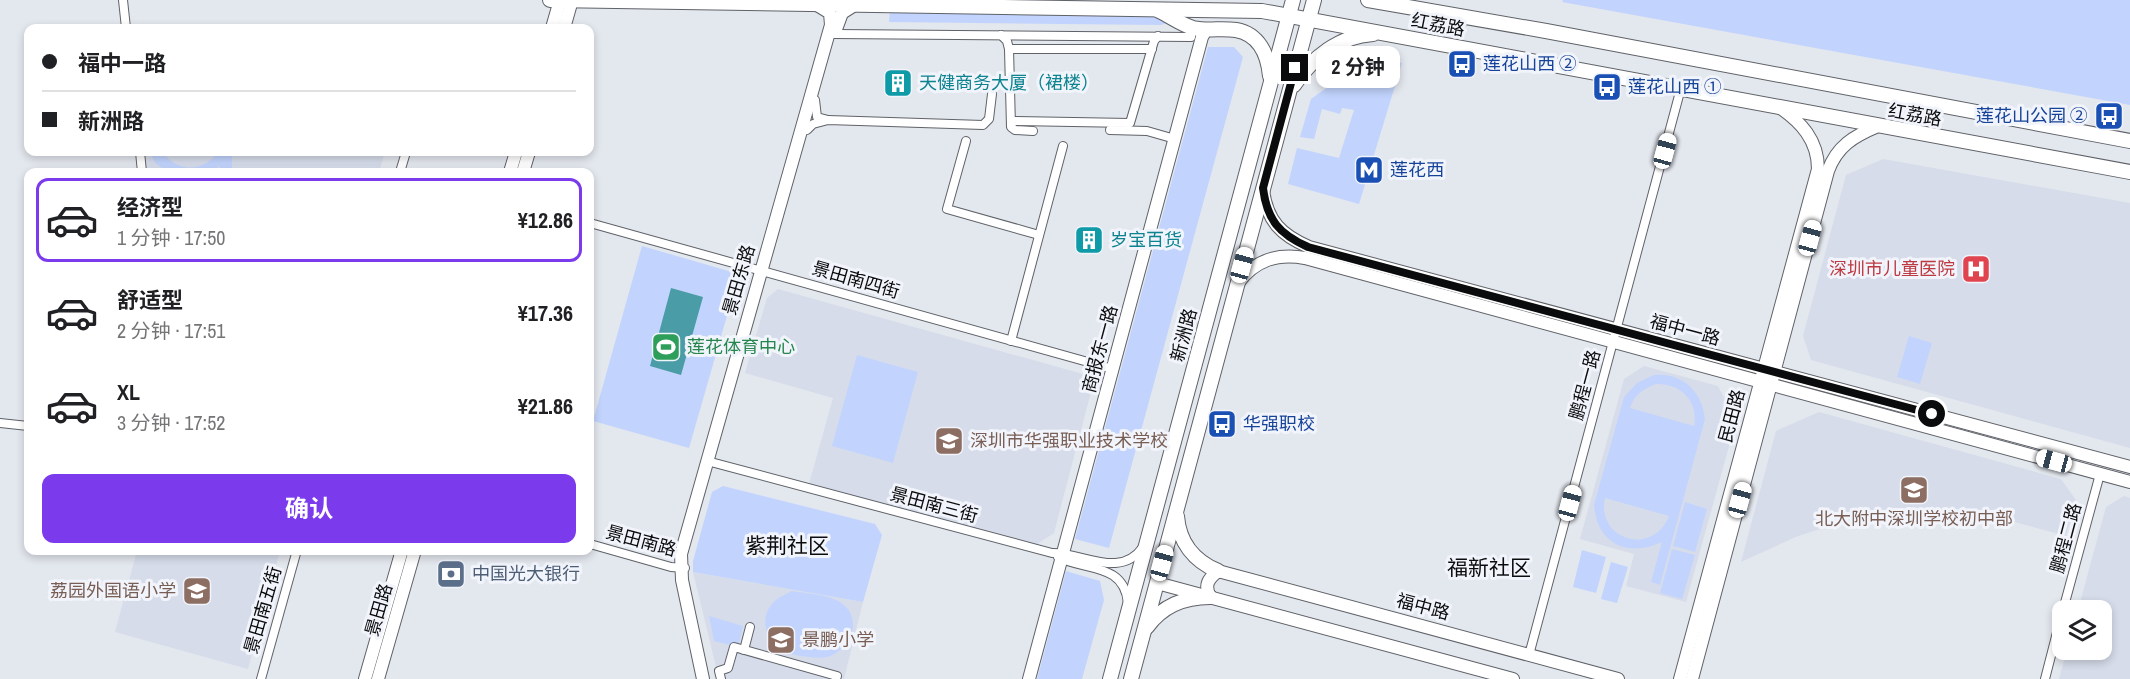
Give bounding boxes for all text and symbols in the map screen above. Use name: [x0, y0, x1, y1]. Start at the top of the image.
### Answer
street label: 红荔路: [1409, 7, 1467, 42]
callout: 2 分钟: [1316, 47, 1400, 89]
text: 福中一路: [78, 48, 166, 78]
bus stop icon: 莲花山西 ②: [1446, 48, 1478, 80]
place label: 莲花山西 ②: [1483, 51, 1577, 76]
text: 2 分钟: [1331, 53, 1385, 80]
route end: [1281, 54, 1308, 81]
building icon: 天健商务大厦（裙楼）: [882, 67, 914, 99]
place label: 天健商务大厦（裙楼）: [919, 70, 1099, 95]
bus stop icon: 莲花山西 ①: [1591, 71, 1623, 103]
place label: 莲花山西 ①: [1628, 74, 1722, 99]
street label: 红荔路: [1886, 98, 1944, 132]
bus stop icon: 莲花山公园 ②: [2093, 100, 2125, 132]
place label: 莲花山公园 ②: [1976, 103, 2088, 128]
text: 新洲路: [78, 106, 144, 136]
car: [1652, 131, 1678, 171]
metro station icon: 莲花西: [1353, 154, 1385, 186]
place label: 莲花西: [1390, 157, 1444, 182]
text: 经济型: [117, 192, 183, 222]
icon: car: [45, 193, 99, 247]
text: ¥12.86: [518, 205, 573, 235]
car: [1797, 218, 1823, 258]
text: 1 分钟 · 17:50: [117, 224, 225, 251]
building icon: 岁宝百货: [1073, 224, 1105, 256]
place label: 岁宝百货: [1110, 227, 1182, 252]
street label: 景田东路: [717, 242, 760, 318]
car: [1229, 245, 1255, 285]
hospital icon: 深圳市儿童医院: [1960, 253, 1992, 285]
street label: 景田南四街: [809, 255, 903, 304]
place label: 深圳市儿童医院: [1829, 256, 1955, 281]
text: 舒适型: [117, 285, 183, 315]
icon: car: [45, 286, 99, 340]
text: ¥17.36: [518, 298, 573, 328]
street label: 商报东一路: [1076, 302, 1123, 396]
street label: 新洲路: [1164, 306, 1203, 364]
street label: 福中一路: [1647, 308, 1723, 351]
text: 2 分钟 · 17:51: [117, 317, 225, 344]
sports icon: 莲花体育中心: [650, 331, 682, 363]
place label: 莲花体育中心: [687, 334, 795, 359]
street label: 鹏程一路: [1563, 347, 1606, 423]
text: XL: [117, 377, 140, 407]
icon: car: [45, 379, 99, 433]
street label: 民田路: [1712, 387, 1751, 445]
text: ¥21.86: [518, 391, 573, 421]
route start: [1918, 400, 1945, 427]
bus stop icon: 华强职校: [1206, 408, 1238, 440]
text: 3 分钟 · 17:52: [117, 409, 225, 436]
place label: 华强职校: [1243, 411, 1315, 436]
school or university icon: 深圳市华强职业技术学校: [933, 425, 965, 457]
place label: 深圳市华强职业技术学校: [970, 428, 1168, 453]
car: [2034, 448, 2074, 474]
button: 确认: [42, 474, 576, 543]
school or university icon: 北大附中深圳学校初中部: [1898, 474, 1930, 506]
car: [1727, 480, 1753, 520]
street label: 景田南三街: [887, 481, 981, 528]
car: [1557, 483, 1583, 523]
street label: 鹏程二路: [2044, 500, 2087, 576]
place label: 北大附中深圳学校初中部: [1815, 506, 2013, 531]
street label: 景田南路: [603, 519, 679, 562]
district label: 紫荆社区: [745, 531, 829, 560]
car: [1149, 543, 1175, 583]
district label: 福新社区: [1447, 553, 1531, 582]
bank icon: 中国光大银行: [435, 558, 467, 590]
place label: 中国光大银行: [472, 561, 580, 586]
street label: 景田南五街: [238, 563, 287, 657]
school or university icon: 荔园外国语小学: [181, 575, 213, 607]
place label: 荔园外国语小学: [50, 578, 176, 603]
street label: 景田路: [359, 580, 398, 639]
street label: 福中路: [1394, 587, 1452, 626]
map controls: [2052, 600, 2112, 660]
button: layers: [2052, 600, 2112, 660]
school or university icon: 景鹏小学: [765, 624, 797, 656]
place label: 景鹏小学: [802, 627, 874, 652]

